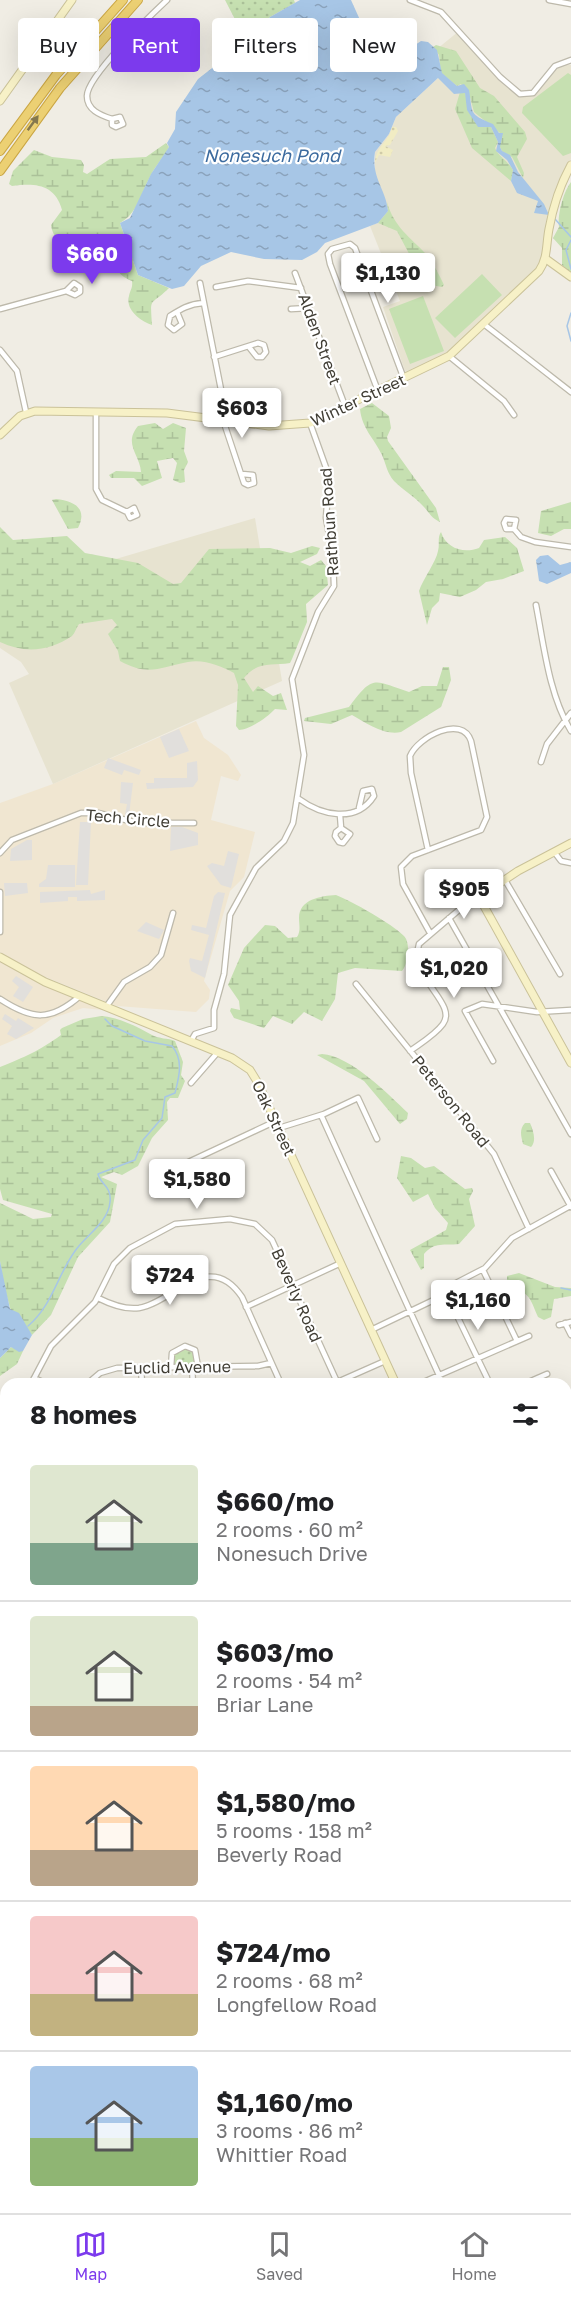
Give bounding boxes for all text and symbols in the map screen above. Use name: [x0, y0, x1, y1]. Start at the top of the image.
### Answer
chip: Buy: [18, 18, 99, 72]
chip: Rent: [111, 18, 200, 72]
chip: Filters: [212, 18, 318, 72]
chip: New: [330, 18, 417, 72]
one-way arrow: [27, 115, 39, 131]
water label: Nonesuch Pond: [204, 144, 342, 166]
pin: $660: [56, 234, 128, 285]
text: $660: [66, 241, 118, 265]
pin: $1,130: [339, 253, 437, 304]
text: $1,130: [355, 260, 421, 284]
street label: Alden Street: [294, 291, 346, 387]
street label: Winter Street: [307, 369, 409, 431]
pin: $603: [206, 388, 278, 439]
text: $603: [216, 395, 268, 419]
street label: Rathbun Road: [315, 467, 343, 577]
street label: Tech Circle: [85, 804, 171, 832]
pin: $905: [428, 869, 500, 920]
text: $905: [438, 876, 490, 900]
pin: $1,020: [405, 948, 503, 999]
text: $1,020: [420, 955, 488, 979]
street label: Peterson Road: [408, 1051, 494, 1151]
street label: Oak Street: [248, 1077, 300, 1159]
pin: $1,580: [148, 1159, 246, 1210]
text: $1,580: [163, 1166, 231, 1190]
street label: Beverly Road: [267, 1245, 327, 1345]
pin: $724: [134, 1255, 206, 1306]
text: $724: [146, 1262, 195, 1286]
pin: $1,160: [429, 1280, 527, 1331]
text: $1,160: [445, 1287, 511, 1311]
street label: Euclid Avenue: [123, 1356, 231, 1378]
icon: filters: [509, 1398, 542, 1431]
text: 8 homes: [30, 1399, 137, 1430]
text: $660/mo: [216, 1486, 334, 1517]
icon: home: [78, 1489, 150, 1561]
text: 2 rooms · 60 m²: [216, 1517, 363, 1541]
text: Nonesuch Drive: [216, 1541, 368, 1565]
text: $603/mo: [216, 1637, 334, 1668]
icon: home: [78, 1640, 150, 1712]
text: 2 rooms · 54 m²: [216, 1668, 362, 1692]
text: Briar Lane: [216, 1692, 313, 1716]
text: $1,580/mo: [216, 1787, 355, 1818]
icon: home: [78, 1790, 150, 1862]
text: 5 rooms · 158 m²: [216, 1818, 372, 1842]
text: Beverly Road: [216, 1842, 342, 1866]
text: $724/mo: [216, 1937, 331, 1968]
icon: home: [78, 1940, 150, 2012]
text: 2 rooms · 68 m²: [216, 1968, 363, 1992]
text: Longfellow Road: [216, 1992, 377, 2016]
text: $1,160/mo: [216, 2087, 353, 2118]
icon: home: [78, 2090, 150, 2162]
text: 3 rooms · 86 m²: [216, 2118, 363, 2142]
text: Whittier Road: [216, 2142, 347, 2166]
tab: Map: [74, 2228, 107, 2284]
tab: Saved: [256, 2228, 303, 2284]
tab: Home: [451, 2228, 497, 2284]

